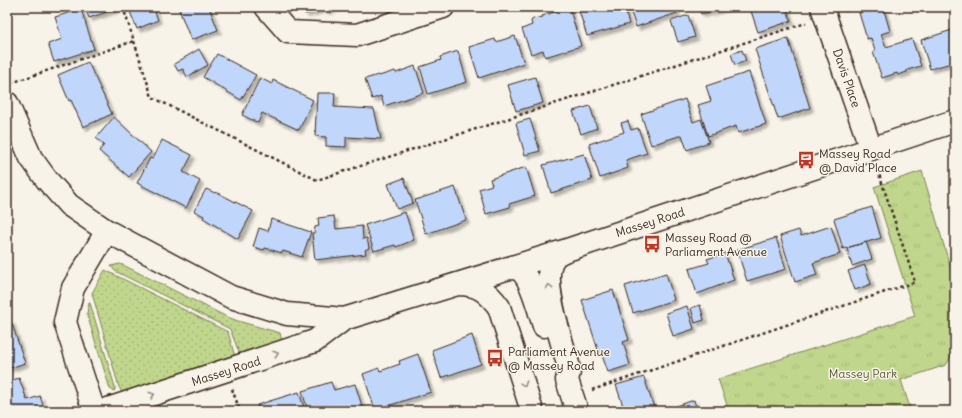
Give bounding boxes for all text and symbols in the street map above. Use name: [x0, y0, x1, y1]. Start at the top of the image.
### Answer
street label: Davis Place: [830, 47, 864, 109]
place label: Massey Road @ David Place: [819, 146, 897, 175]
bus stop icon: Massey Road @ David Place: [796, 150, 816, 170]
street label: Massey Road: [614, 204, 686, 240]
place label: Massey Road @ Parliament Avenue: [665, 230, 767, 259]
bus stop icon: Massey Road @ Parliament Avenue: [642, 234, 662, 254]
one-way arrow: [545, 284, 554, 290]
place label: Parliament Avenue @ Massey Road: [508, 344, 610, 373]
bus stop icon: Parliament Avenue @ Massey Road: [485, 348, 505, 368]
one-way arrow: [272, 350, 279, 359]
street label: Massey Road: [190, 353, 262, 389]
park label: Massey Park: [829, 366, 897, 381]
one-way arrow: [519, 380, 528, 387]
one-way arrow: [148, 391, 155, 400]

